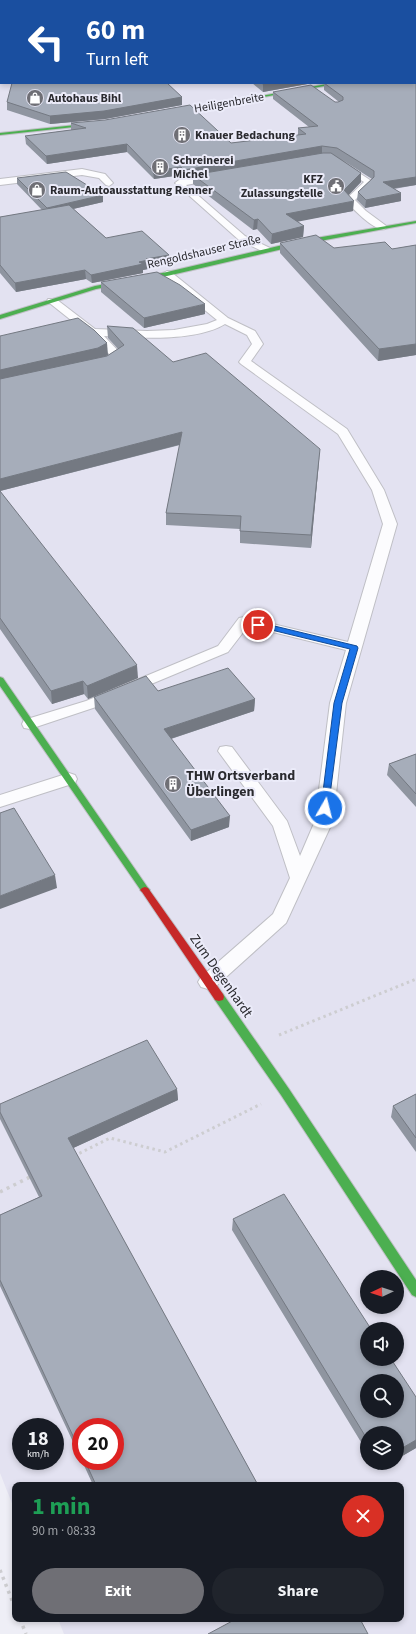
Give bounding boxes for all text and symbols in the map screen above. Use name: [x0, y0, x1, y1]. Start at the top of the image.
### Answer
text: 60 m: [86, 10, 145, 50]
icon: left: [20, 16, 72, 68]
text: Turn left: [86, 47, 148, 72]
shop icon: Autohaus Bihl: [25, 88, 45, 108]
street label: Heiligenbreite: [193, 88, 265, 117]
place label: Autohaus Bihl: [47, 90, 122, 107]
building icon: Knauer Bedachung: [172, 125, 192, 145]
place label: Knauer Bedachung: [195, 127, 296, 144]
place label: Schreinerei Michel: [173, 152, 234, 183]
building icon: Schreinerei Michel: [150, 157, 170, 177]
place label: KFZ Zulassungstelle: [241, 171, 323, 202]
public building icon: KFZ Zulassungstelle: [326, 176, 346, 196]
shop icon: Raum-Autoausstattung Renner: [27, 180, 47, 200]
place label: Raum-Autoausstattung Renner: [50, 182, 213, 199]
street label: Rengoldshauser Straße: [146, 231, 262, 273]
pin: [241, 608, 275, 642]
icon: arrive: [247, 614, 269, 636]
place label: THW Ortsverband Überlingen: [186, 766, 295, 802]
building icon: THW Ortsverband Überlingen: [163, 774, 183, 794]
position arrow: [304, 787, 346, 829]
street label: Zum Degenhardt: [185, 930, 257, 1022]
north arrow: [360, 1270, 404, 1314]
map controls: [360, 1270, 404, 1470]
button: sound: [360, 1322, 404, 1366]
button: search: [360, 1374, 404, 1418]
speed limit sign: 20: [72, 1418, 124, 1470]
text: 18: [27, 1425, 49, 1453]
button: layers: [360, 1426, 404, 1470]
text: km/h: [27, 1447, 49, 1461]
text: 1 min: [32, 1489, 90, 1524]
button: close: [342, 1495, 384, 1537]
text: 90 m · 08:33: [32, 1522, 96, 1540]
button: Exit: [32, 1568, 204, 1614]
button: Share: [212, 1568, 384, 1614]

